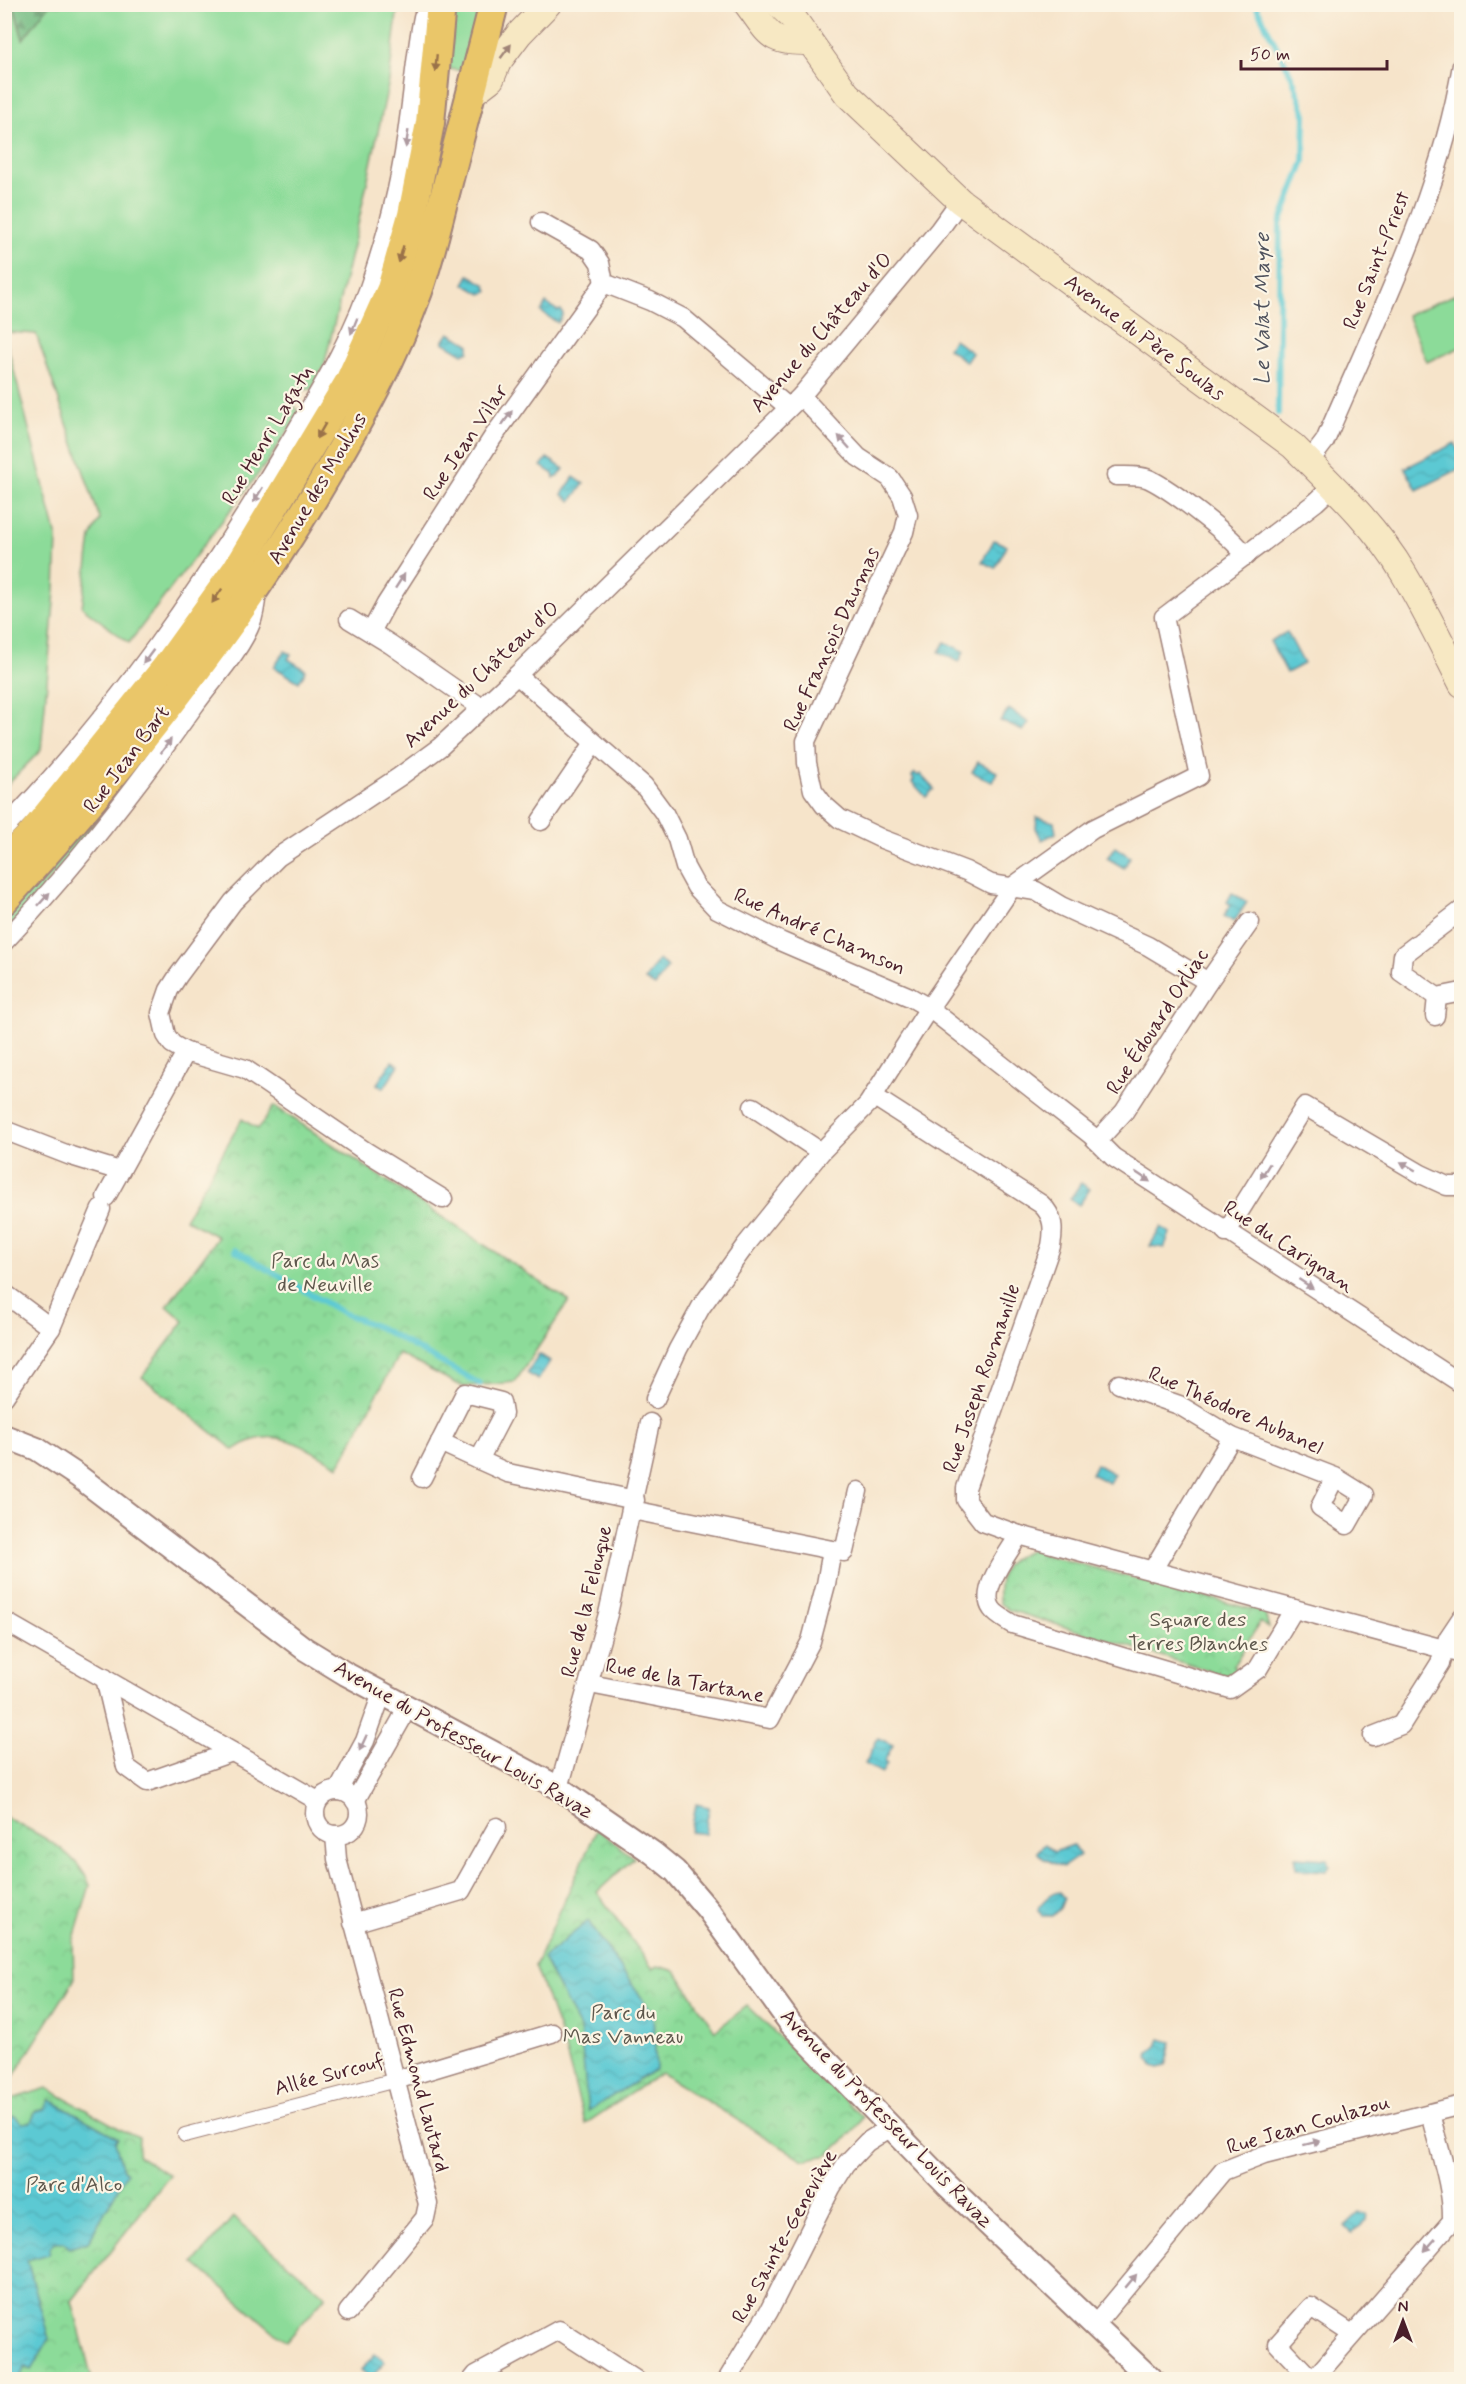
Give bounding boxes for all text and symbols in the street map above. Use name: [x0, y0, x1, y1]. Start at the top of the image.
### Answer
scale bar: [1241, 33, 1386, 71]
one-way arrow: [500, 43, 512, 58]
text: 50 m: [1250, 43, 1290, 67]
one-way arrow: [431, 53, 441, 72]
one-way arrow: [402, 129, 411, 148]
street label: Rue Saint-Priest: [1336, 187, 1418, 334]
water label: Le Valat Mayre: [1249, 232, 1277, 385]
one-way arrow: [396, 245, 405, 263]
street label: Avenue du Château d'O: [744, 247, 899, 419]
street label: Avenue du Père Soulas: [1058, 268, 1231, 408]
one-way arrow: [349, 317, 358, 335]
street label: Rue Henri Lagatu: [215, 361, 322, 511]
street label: Rue Jean Vilar: [417, 379, 515, 506]
street label: Avenue des Moulins: [261, 407, 374, 570]
one-way arrow: [501, 410, 512, 426]
one-way arrow: [316, 423, 326, 440]
one-way arrow: [838, 435, 851, 450]
one-way arrow: [253, 487, 264, 504]
street label: Rue François Daumas: [777, 543, 887, 736]
one-way arrow: [395, 573, 406, 589]
one-way arrow: [211, 588, 223, 604]
street label: Avenue du Château d'O: [398, 595, 566, 754]
one-way arrow: [142, 648, 154, 664]
street label: Rue Jean Bart: [77, 700, 177, 819]
one-way arrow: [159, 739, 171, 754]
street label: Rue André Chamson: [729, 881, 910, 982]
one-way arrow: [37, 891, 51, 906]
street label: Rue Édouard Orliac: [1100, 943, 1216, 1100]
one-way arrow: [1399, 1161, 1416, 1171]
one-way arrow: [1259, 1162, 1270, 1179]
one-way arrow: [1134, 1171, 1150, 1183]
street label: Rue du Carignan: [1218, 1194, 1360, 1300]
park label: Parc du Mas de Neuville: [271, 1247, 379, 1299]
one-way arrow: [1298, 1278, 1314, 1289]
street label: Rue Joseph Roumanille: [936, 1280, 1027, 1477]
street label: Rue Théodore Aubanel: [1144, 1360, 1327, 1462]
street label: Rue de la Felouque: [555, 1522, 619, 1680]
park label: Square des Terres Blanches: [1128, 1606, 1268, 1658]
street label: Rue de la Tartane: [603, 1652, 767, 1710]
street label: Avenue du Professeur Louis Ravaz: [329, 1654, 598, 1826]
one-way arrow: [359, 1735, 368, 1752]
street label: Rue Edmond Lautard: [380, 1985, 456, 2175]
park label: Parc du Mas Vanneau: [563, 1999, 683, 2051]
street label: Avenue du Professeur Louis Ravaz: [774, 2003, 999, 2235]
street label: Allée Surcouf: [271, 2047, 387, 2103]
street label: Rue Jean Coulazou: [1224, 2088, 1393, 2162]
one-way arrow: [1303, 2137, 1322, 2147]
street label: Rue Sainte-Geneviève: [726, 2145, 844, 2328]
park label: Parc d'Alco: [26, 2171, 122, 2199]
one-way arrow: [1424, 2237, 1437, 2252]
one-way arrow: [1124, 2273, 1137, 2289]
north arrow: [1373, 2291, 1433, 2351]
text: N: [1398, 2297, 1408, 2318]

